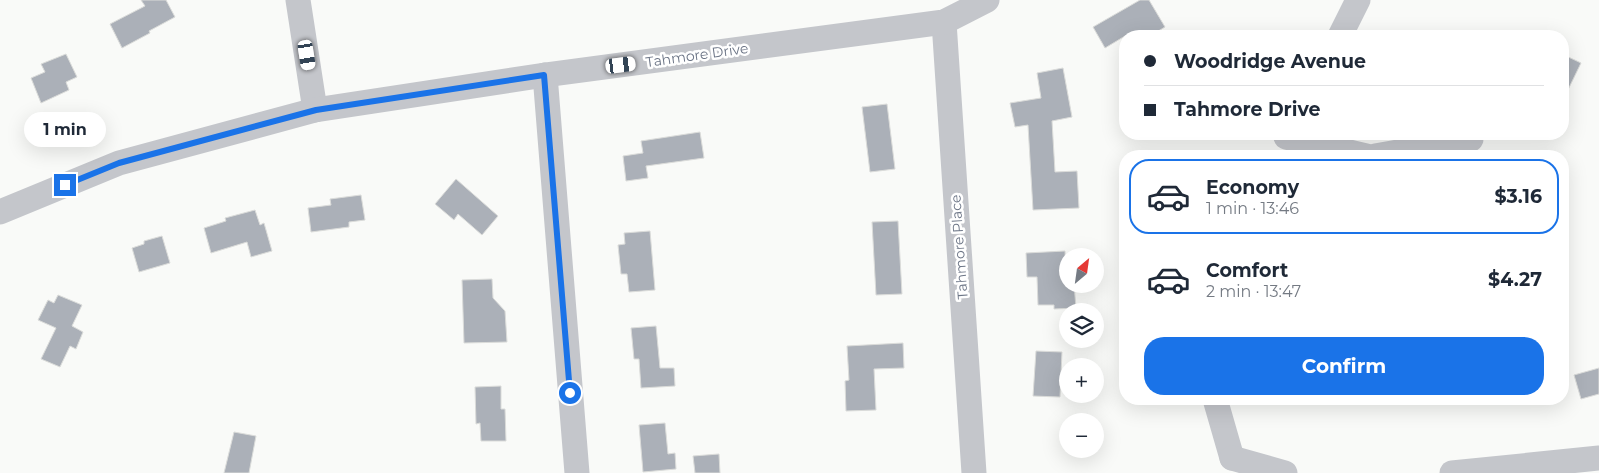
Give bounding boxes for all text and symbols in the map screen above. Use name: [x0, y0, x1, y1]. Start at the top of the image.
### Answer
car: [297, 39, 316, 71]
street label: Tahmore Drive: [645, 39, 749, 71]
text: Woodridge Avenue: [1174, 50, 1366, 73]
car: [605, 56, 636, 74]
text: Tahmore Drive: [1174, 98, 1321, 121]
callout: 1 min: [24, 112, 106, 148]
text: 1 min: [43, 120, 87, 139]
route end: [54, 174, 76, 196]
icon: car: [1146, 174, 1191, 219]
text: Economy: [1206, 176, 1299, 199]
text: $3.16: [1494, 185, 1542, 208]
street label: Tahmore Place: [946, 194, 972, 300]
text: 1 min · 13:46: [1206, 199, 1299, 218]
north arrow: [1059, 248, 1104, 292]
map controls: [1059, 248, 1104, 458]
icon: car: [1146, 257, 1191, 302]
text: Comfort: [1206, 259, 1288, 282]
text: $4.27: [1488, 268, 1542, 291]
text: 2 min · 13:47: [1206, 282, 1301, 301]
button: layers: [1059, 303, 1104, 348]
button: Confirm: [1144, 337, 1544, 395]
button: +: [1059, 358, 1104, 403]
route start: [559, 382, 581, 404]
button: −: [1059, 413, 1104, 458]

